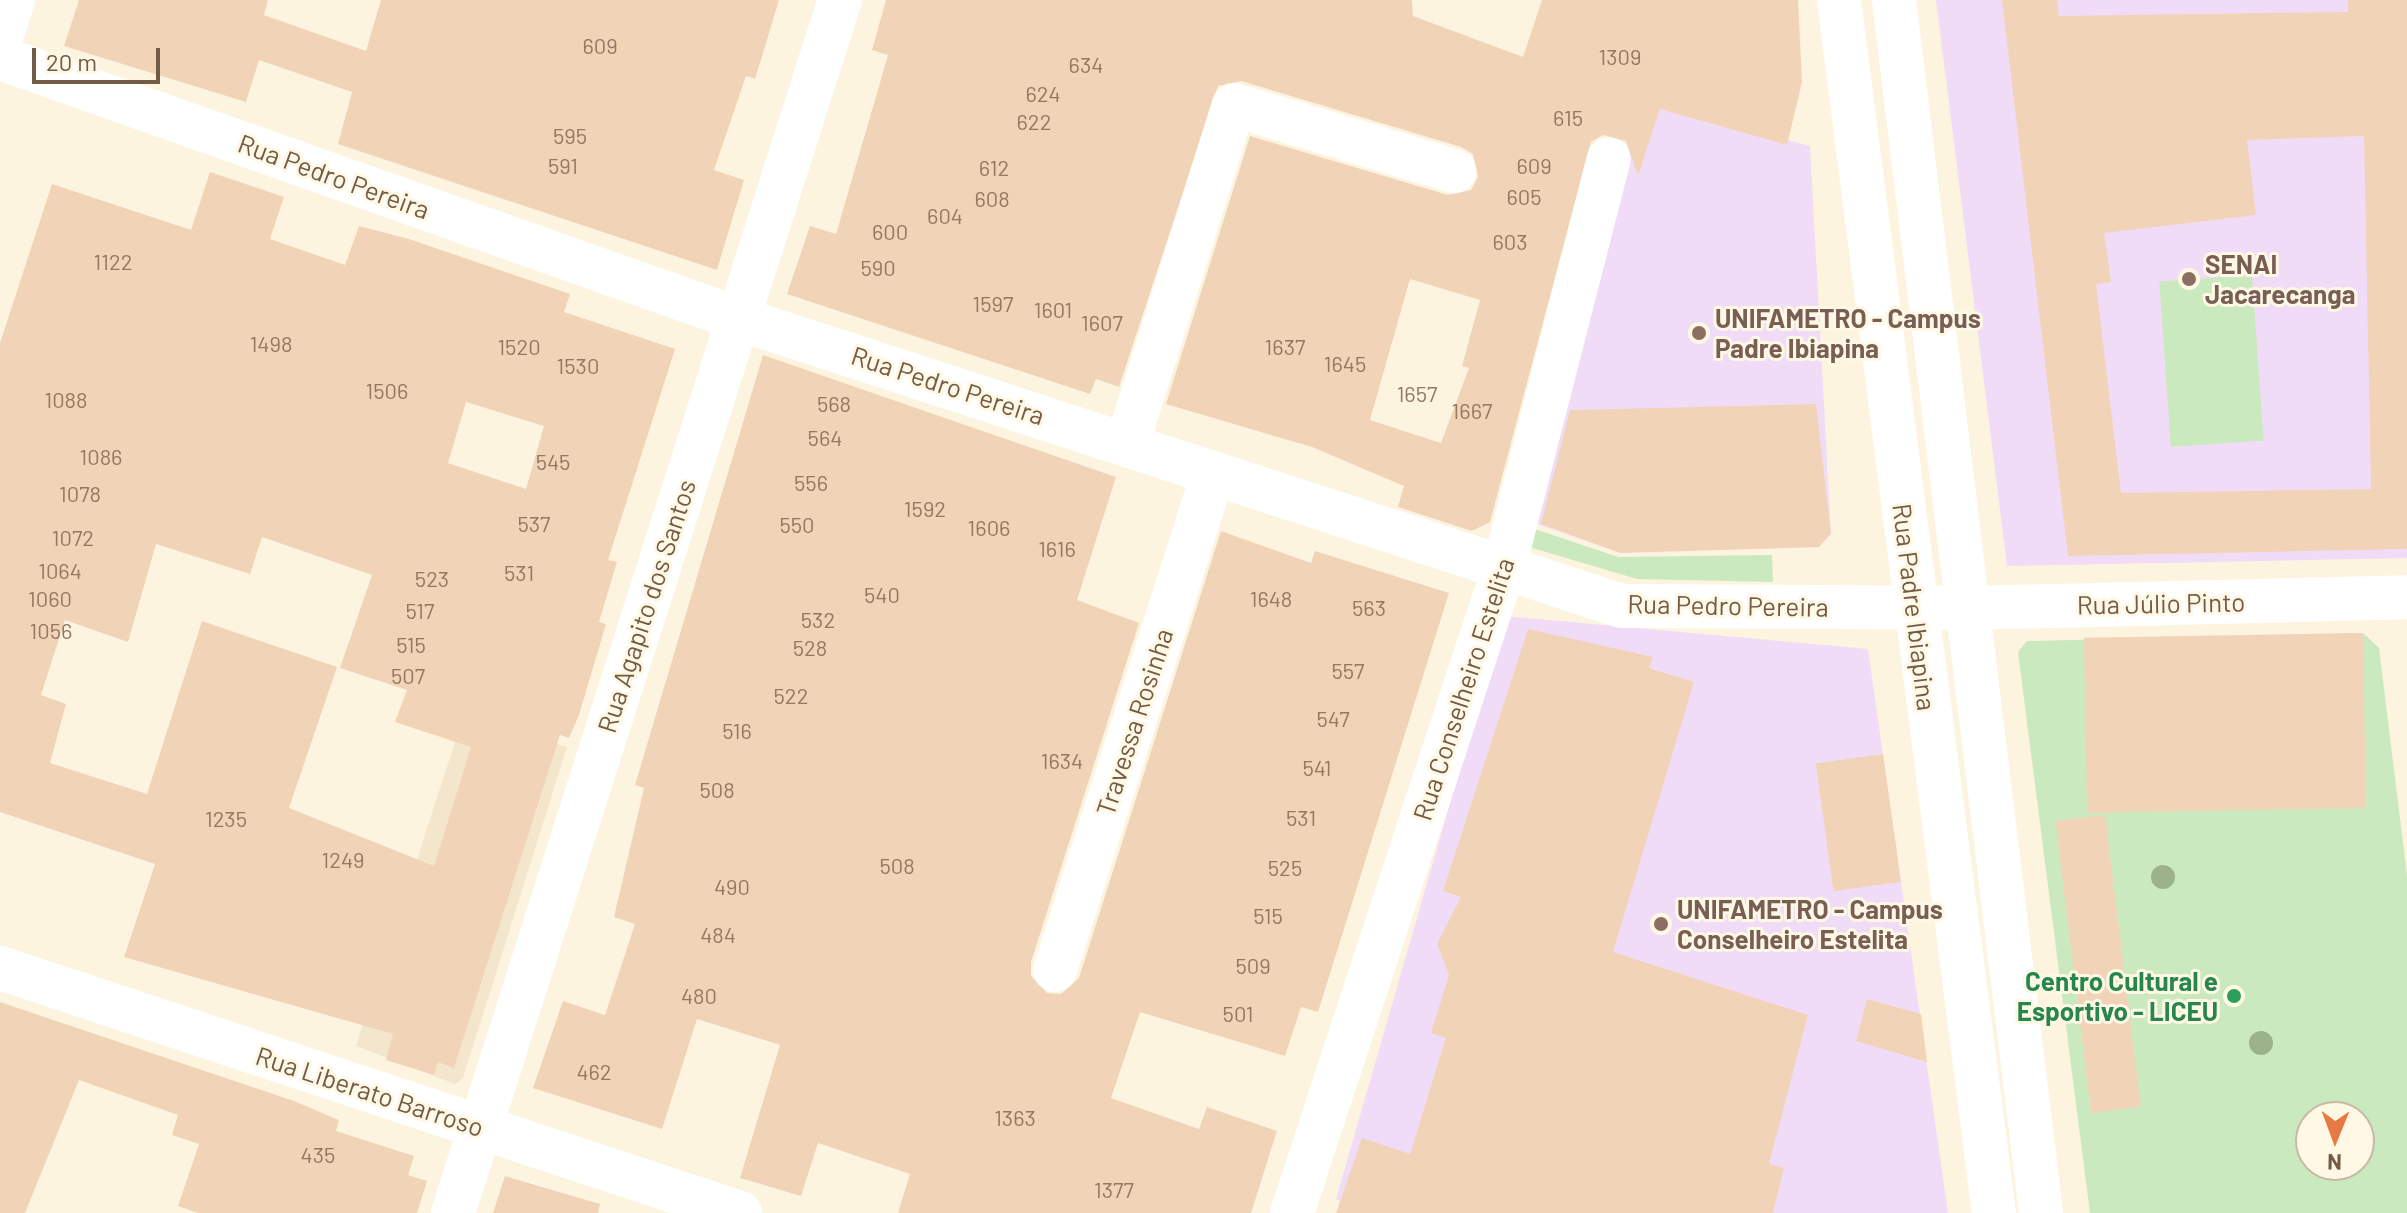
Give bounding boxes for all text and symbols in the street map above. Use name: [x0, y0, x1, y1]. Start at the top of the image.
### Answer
scale bar: [36, 32, 164, 82]
house number: 609: [582, 33, 618, 59]
house number: 1309: [1599, 44, 1641, 70]
text: 20 m: [46, 47, 97, 76]
house number: 634: [1069, 52, 1103, 78]
house number: 624: [1025, 81, 1061, 107]
house number: 615: [1553, 105, 1583, 131]
house number: 622: [1017, 109, 1051, 135]
house number: 595: [553, 123, 587, 149]
street label: Rua Pedro Pereira: [234, 127, 434, 225]
house number: 591: [548, 153, 578, 179]
house number: 609: [1516, 153, 1552, 179]
house number: 612: [979, 155, 1009, 181]
house number: 605: [1506, 184, 1542, 210]
house number: 608: [974, 186, 1010, 212]
house number: 604: [927, 203, 963, 229]
house number: 600: [872, 219, 908, 245]
house number: 603: [1492, 229, 1528, 255]
place label: SENAI Jacarecanga: [2205, 248, 2355, 310]
house number: 1122: [93, 249, 133, 275]
house number: 590: [860, 255, 896, 281]
marker: SENAI Jacarecanga: [2180, 270, 2198, 288]
house number: 1597: [973, 291, 1013, 317]
house number: 1601: [1034, 297, 1072, 323]
place label: UNIFAMETRO - Campus Padre Ibiapina: [1715, 302, 1981, 364]
house number: 1607: [1081, 310, 1123, 336]
marker: UNIFAMETRO - Campus Padre Ibiapina: [1690, 324, 1708, 342]
house number: 1498: [250, 331, 292, 357]
house number: 1520: [497, 334, 541, 360]
house number: 1637: [1265, 334, 1305, 360]
street label: Rua Pedro Pereira: [847, 339, 1049, 431]
house number: 1645: [1324, 351, 1366, 377]
house number: 1530: [557, 353, 599, 379]
house number: 1506: [366, 378, 408, 404]
house number: 1657: [1397, 381, 1437, 407]
house number: 1088: [44, 387, 88, 413]
house number: 568: [817, 391, 851, 417]
house number: 1667: [1452, 398, 1492, 424]
house number: 564: [808, 425, 842, 451]
house number: 1086: [80, 444, 122, 470]
house number: 545: [536, 449, 570, 475]
house number: 556: [794, 470, 828, 496]
street label: Rua Agapito dos Santos: [590, 475, 702, 737]
house number: 1078: [59, 481, 101, 507]
house number: 1592: [904, 496, 946, 522]
street label: Rua Padre Ibiapina: [1887, 502, 1943, 712]
house number: 537: [517, 511, 551, 537]
house number: 550: [779, 512, 815, 538]
house number: 1606: [968, 515, 1010, 541]
house number: 1072: [52, 525, 94, 551]
house number: 1616: [1038, 536, 1076, 562]
street label: Rua Conselheiro Estelita: [1406, 554, 1520, 824]
house number: 1064: [38, 558, 82, 584]
house number: 531: [504, 560, 534, 586]
house number: 523: [415, 566, 449, 592]
house number: 540: [864, 582, 900, 608]
house number: 1060: [28, 586, 72, 612]
house number: 1648: [1250, 586, 1292, 612]
street label: Rua Júlio Pinto: [2076, 586, 2246, 620]
street label: Rua Pedro Pereira: [1627, 588, 1829, 622]
house number: 563: [1352, 595, 1386, 621]
house number: 517: [406, 598, 434, 624]
house number: 532: [801, 607, 835, 633]
house number: 1056: [30, 618, 72, 644]
street label: Travessa Rosinha: [1089, 624, 1179, 820]
house number: 515: [396, 632, 426, 658]
house number: 528: [793, 635, 827, 661]
house number: 557: [1331, 658, 1365, 684]
house number: 507: [391, 663, 425, 689]
house number: 522: [774, 683, 808, 709]
house number: 547: [1316, 706, 1350, 732]
house number: 516: [722, 718, 752, 744]
house number: 1634: [1041, 748, 1083, 774]
house number: 541: [1302, 755, 1332, 781]
house number: 508: [699, 777, 735, 803]
house number: 531: [1286, 805, 1316, 831]
house number: 1235: [205, 806, 247, 832]
house number: 1249: [321, 847, 365, 873]
house number: 508: [879, 853, 915, 879]
house number: 525: [1268, 855, 1302, 881]
house number: 490: [714, 874, 750, 900]
place label: UNIFAMETRO - Campus Conselheiro Estelita: [1677, 893, 1943, 954]
house number: 515: [1253, 903, 1283, 929]
marker: UNIFAMETRO - Campus Conselheiro Estelita: [1652, 915, 1670, 933]
house number: 484: [700, 922, 736, 948]
house number: 509: [1235, 953, 1271, 979]
place label: Centro Cultural e Esportivo - LICEU: [2017, 965, 2218, 1026]
house number: 480: [681, 983, 717, 1009]
marker: Centro Cultural e Esportivo - LICEU: [2225, 987, 2243, 1005]
house number: 501: [1223, 1001, 1253, 1027]
street label: Rua Liberato Barroso: [252, 1039, 488, 1143]
house number: 462: [576, 1059, 612, 1085]
north arrow: [2295, 1101, 2375, 1181]
house number: 1363: [994, 1105, 1036, 1131]
house number: 435: [301, 1142, 335, 1168]
text: N: [2327, 1150, 2342, 1176]
house number: 1377: [1094, 1177, 1134, 1203]

